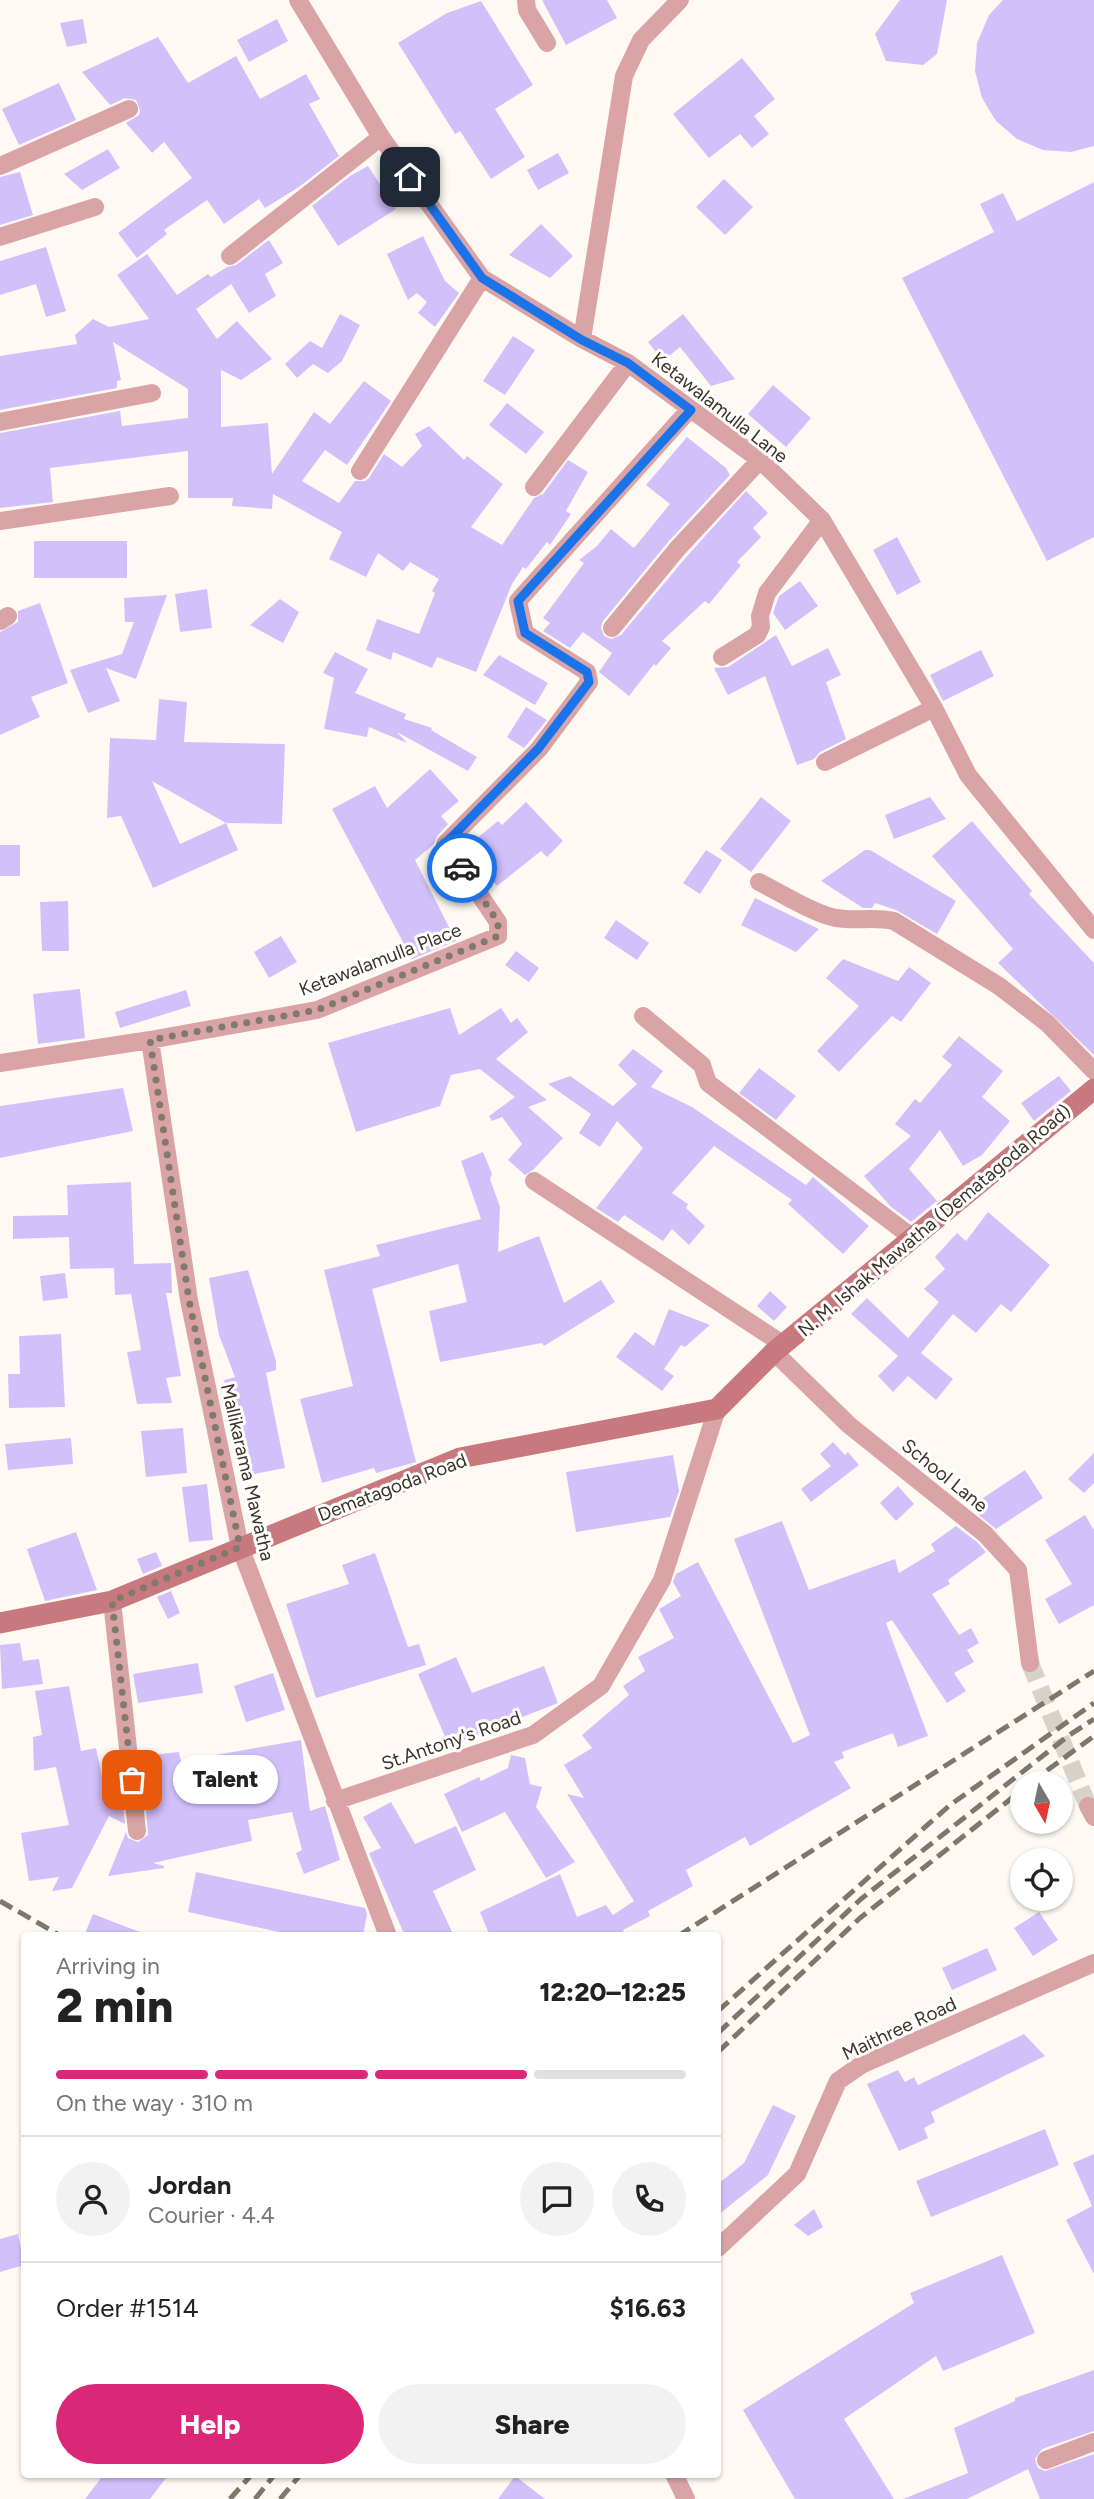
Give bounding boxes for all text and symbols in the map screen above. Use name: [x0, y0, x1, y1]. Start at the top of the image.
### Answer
pin: [380, 147, 440, 207]
icon: home: [391, 158, 429, 196]
street label: Ketawalamulla Lane: [647, 347, 792, 468]
courier: [427, 833, 497, 903]
icon: car: [443, 849, 481, 887]
street label: Ketawalamulla Place: [296, 918, 464, 1001]
street label: N. M. Ishak Mawatha (Dematagoda Road): [793, 1099, 1076, 1341]
street label: Mallikarama Mawatha: [216, 1381, 279, 1563]
street label: School Lane: [897, 1434, 992, 1517]
street label: Dematagoda Road: [315, 1448, 470, 1526]
street label: St.Antony's Road: [378, 1706, 524, 1775]
pin: [102, 1750, 162, 1810]
callout: Talent: [174, 1756, 279, 1804]
icon: bag: [113, 1761, 151, 1799]
text: Talent: [192, 1765, 259, 1793]
north arrow: [1010, 1771, 1073, 1834]
map controls: [1010, 1771, 1073, 1911]
button: locate: [1010, 1848, 1073, 1911]
text: Arriving in: [56, 1952, 160, 1980]
text: 12:20–12:25: [539, 1976, 686, 2008]
text: 2 min: [56, 1978, 173, 2034]
street label: Maithree Road: [838, 1992, 960, 2065]
text: On the way · 310 m: [56, 2089, 253, 2117]
button: person: [56, 2162, 130, 2236]
button: chat: [520, 2162, 594, 2236]
button: phone: [612, 2162, 686, 2236]
text: Jordan: [148, 2169, 231, 2201]
text: Courier · 4.4: [148, 2201, 275, 2229]
text: Order #1514: [56, 2292, 199, 2324]
text: $16.63: [610, 2292, 686, 2324]
button: Help: [56, 2384, 364, 2464]
button: Share: [378, 2384, 686, 2464]

